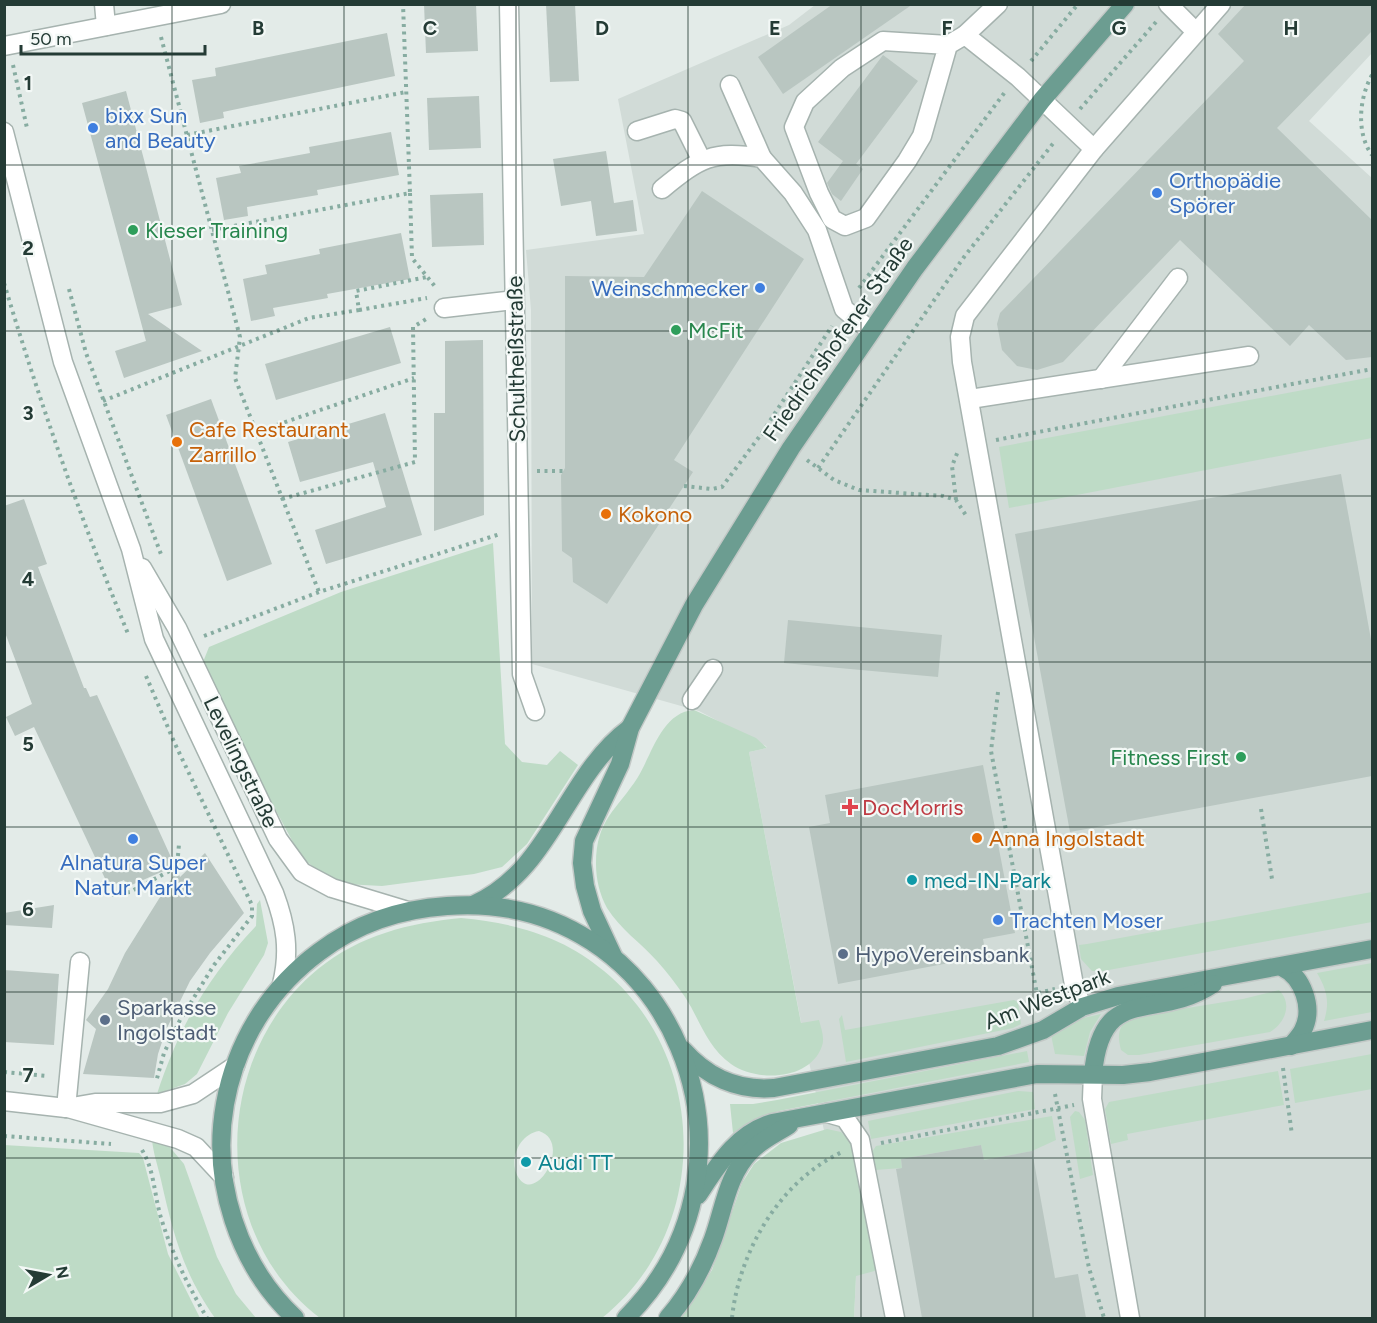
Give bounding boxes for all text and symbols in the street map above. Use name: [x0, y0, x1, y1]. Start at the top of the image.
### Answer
text: B: [252, 16, 264, 40]
text: C: [423, 16, 437, 40]
text: D: [595, 16, 609, 40]
text: E: [769, 16, 781, 40]
text: F: [941, 16, 953, 40]
text: G: [1112, 16, 1127, 40]
text: H: [1284, 16, 1299, 40]
scale bar: [21, 18, 206, 56]
text: 50 m: [30, 28, 72, 50]
text: 1: [24, 71, 32, 95]
place label: bixx Sun and Beauty: [105, 102, 216, 154]
marker: bixx Sun and Beauty: [86, 121, 100, 135]
place label: Orthopädie Spörer: [1169, 167, 1281, 219]
marker: Orthopädie Spörer: [1150, 186, 1164, 200]
place label: Kieser Training: [145, 217, 288, 244]
marker: Kieser Training: [126, 223, 140, 237]
street label: Friedrichshofener Straße: [757, 232, 919, 446]
text: 2: [22, 236, 34, 260]
street label: Schultheißstraße: [501, 275, 531, 443]
place label: Weinschmecker: [591, 275, 749, 302]
marker: Weinschmecker: [753, 281, 767, 295]
place label: McFit: [688, 317, 744, 344]
marker: McFit: [669, 323, 683, 337]
text: 3: [22, 401, 34, 425]
place label: Cafe Restaurant Zarrillo: [189, 416, 349, 468]
marker: Cafe Restaurant Zarrillo: [170, 435, 184, 449]
place label: Kokono: [618, 501, 692, 528]
marker: Kokono: [599, 507, 613, 521]
text: 4: [22, 567, 35, 591]
street label: Levelingstraße: [197, 692, 285, 832]
text: 5: [22, 732, 34, 756]
place label: Fitness First: [1110, 744, 1229, 771]
marker: Fitness First: [1234, 750, 1248, 764]
place label: DocMorris: [862, 794, 963, 821]
marker: DocMorris: [843, 800, 857, 814]
place label: Anna Ingolstadt: [989, 825, 1145, 852]
marker: Anna Ingolstadt: [970, 831, 984, 845]
marker: Alnatura Super Natur Markt: [126, 832, 140, 846]
place label: Alnatura Super Natur Markt: [60, 849, 207, 901]
place label: med-IN-Park: [924, 867, 1051, 894]
marker: med-IN-Park: [905, 873, 919, 887]
text: 6: [22, 897, 34, 921]
place label: Trachten Moser: [1010, 907, 1164, 934]
marker: Trachten Moser: [991, 913, 1005, 927]
place label: HypoVereinsbank: [855, 941, 1030, 968]
marker: HypoVereinsbank: [836, 947, 850, 961]
street label: Am Westpark: [980, 963, 1114, 1035]
place label: Sparkasse Ingolstadt: [117, 994, 217, 1046]
marker: Sparkasse Ingolstadt: [98, 1013, 112, 1027]
text: 7: [22, 1063, 34, 1087]
place label: Audi TT: [538, 1149, 613, 1176]
marker: Audi TT: [519, 1155, 533, 1169]
north arrow: [18, 1245, 78, 1305]
text: N: [52, 1265, 73, 1280]

